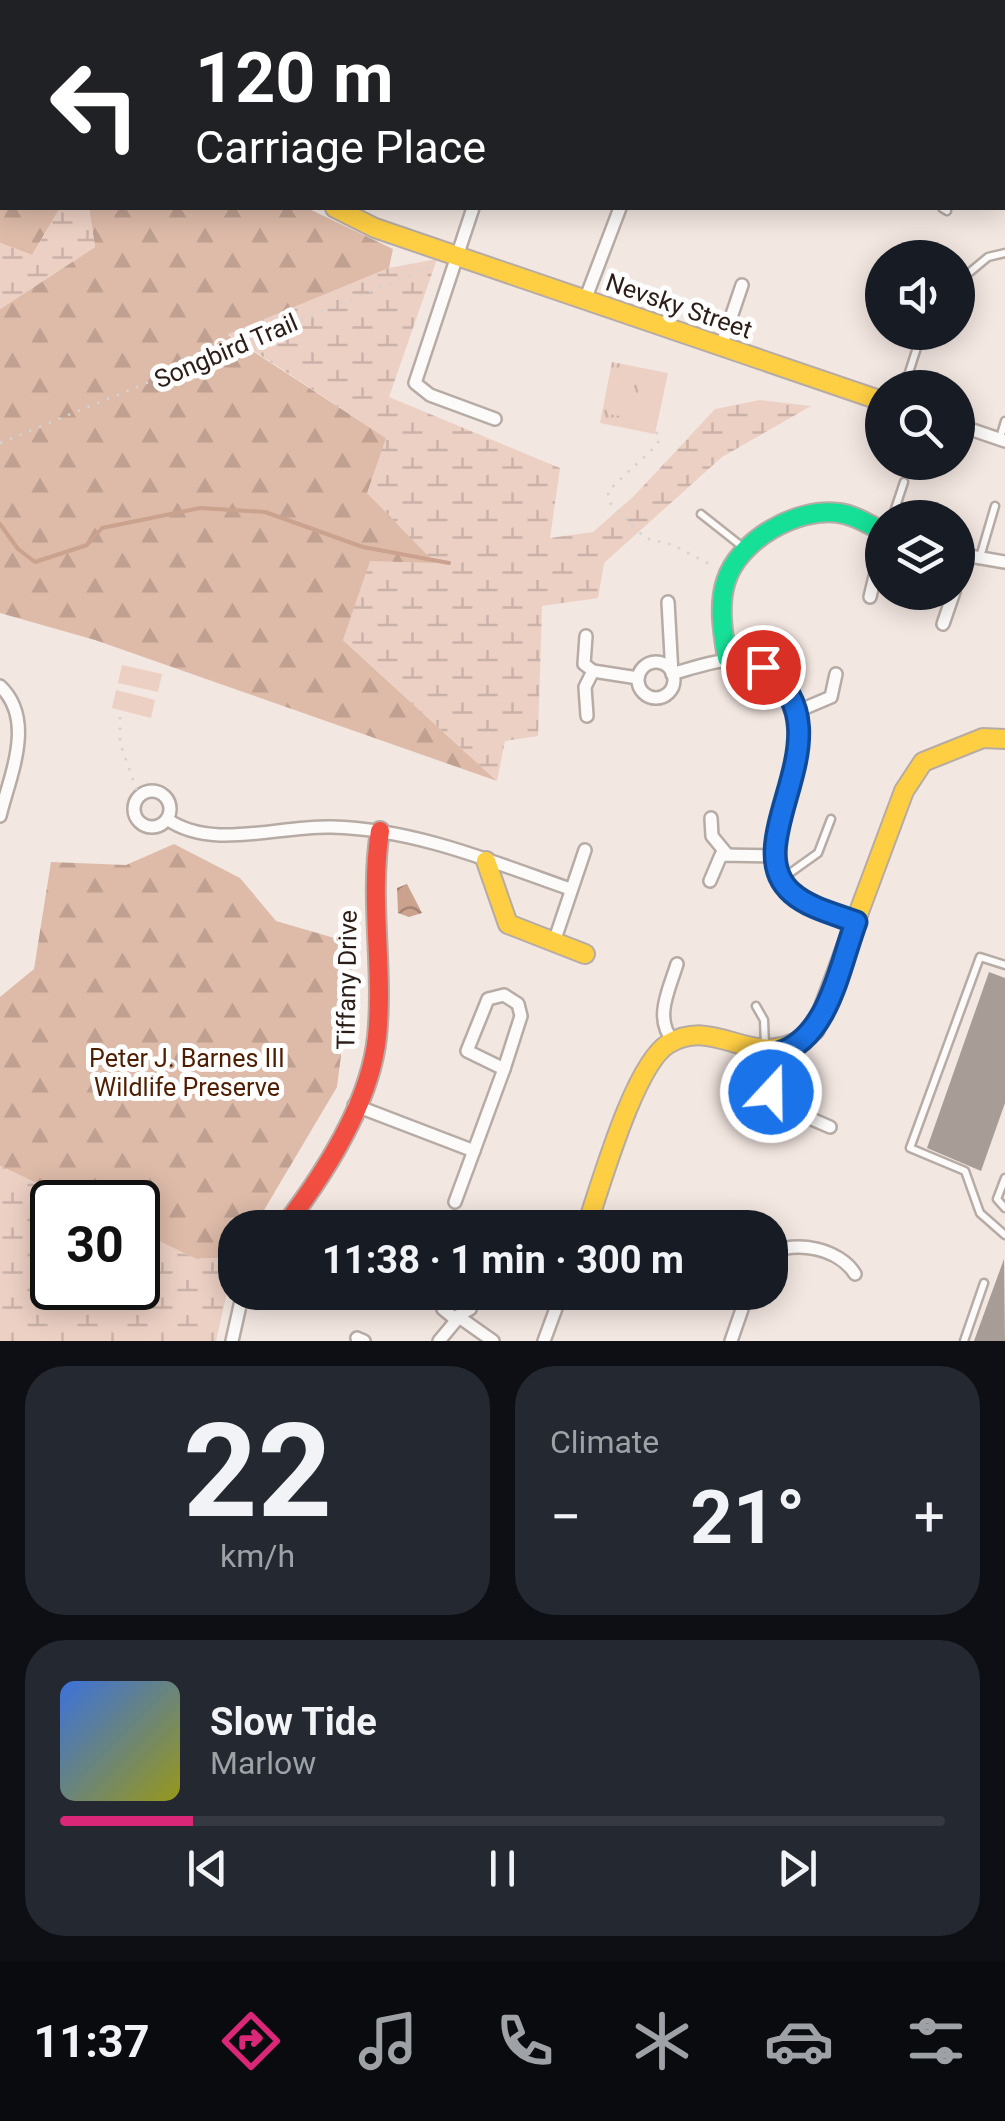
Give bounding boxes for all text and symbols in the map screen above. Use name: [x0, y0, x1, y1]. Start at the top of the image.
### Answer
text: 120 m: [195, 37, 394, 119]
icon: left: [30, 40, 160, 170]
text: Carriage Place: [195, 121, 486, 174]
map controls: [865, 240, 975, 610]
button: sound: [865, 240, 975, 350]
street label: Nevsky Street: [602, 267, 756, 345]
street label: Songbird Trail: [150, 308, 302, 394]
button: search: [865, 370, 975, 480]
button: layers: [865, 500, 975, 610]
pin: [721, 625, 806, 710]
icon: arrive: [736, 640, 791, 695]
street label: Tiffany Drive: [331, 910, 363, 1050]
position arrow: [719, 1040, 823, 1144]
park label: Peter J. Barnes III Wildlife Preserve: [89, 1044, 285, 1102]
speed limit sign: 30: [30, 1180, 160, 1310]
text: 11:38 · 1 min · 300 m: [322, 1238, 684, 1282]
text: 22: [183, 1395, 332, 1548]
text: Climate: [550, 1423, 659, 1461]
text: 21°: [690, 1473, 805, 1561]
text: −: [550, 1485, 581, 1549]
text: +: [914, 1485, 945, 1549]
text: km/h: [220, 1537, 295, 1575]
text: Slow Tide: [210, 1700, 377, 1744]
text: Marlow: [210, 1744, 316, 1782]
icon: previous: [180, 1841, 235, 1896]
icon: pause: [475, 1841, 530, 1896]
icon: next: [770, 1841, 825, 1896]
icon: directions: [216, 2006, 286, 2076]
icon: music: [353, 2006, 423, 2076]
icon: phone: [490, 2006, 560, 2076]
icon: climate: [627, 2006, 697, 2076]
icon: car: [764, 2006, 834, 2076]
icon: filters: [901, 2006, 971, 2076]
text: 11:37: [34, 2015, 149, 2068]

